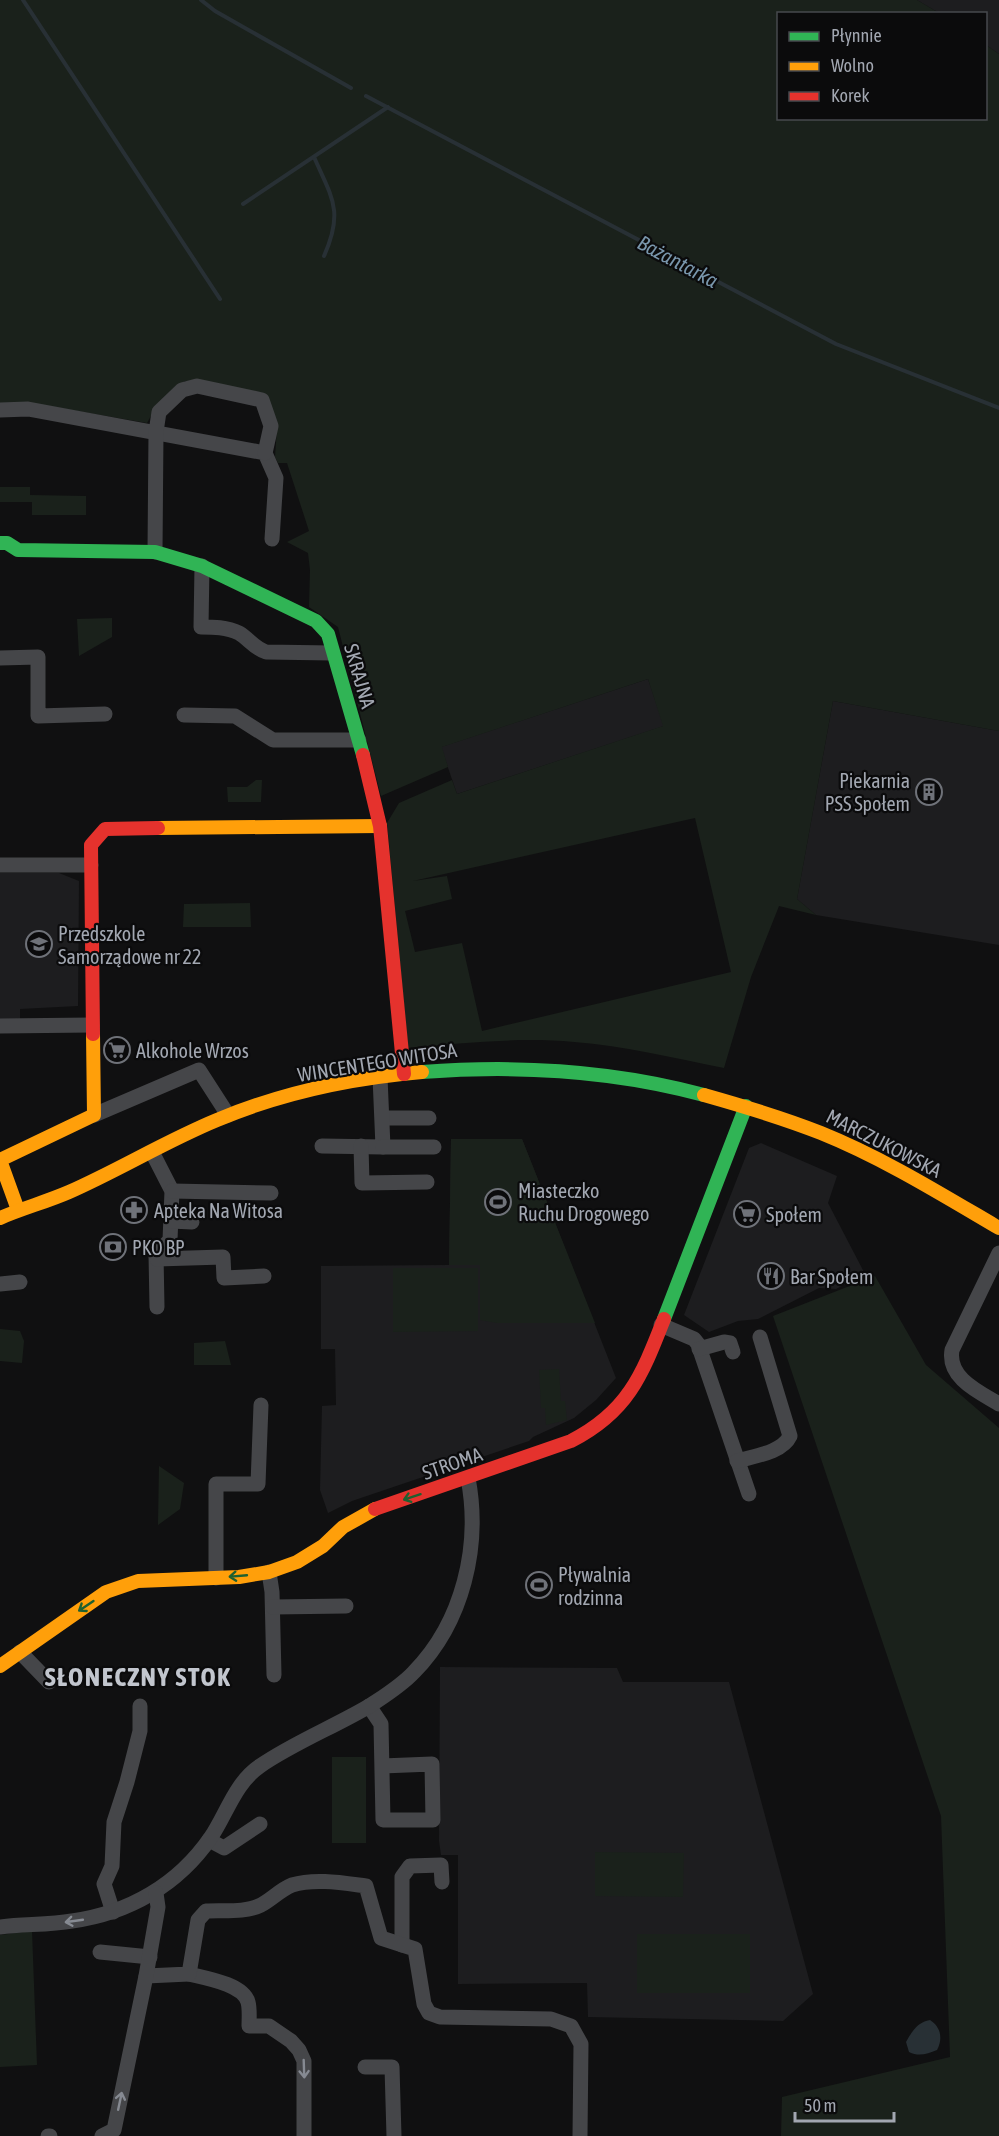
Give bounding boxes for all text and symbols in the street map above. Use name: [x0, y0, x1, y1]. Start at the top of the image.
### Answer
legend: [777, 12, 987, 120]
text: Płynnie: [831, 25, 882, 46]
text: Wolno: [831, 55, 874, 76]
text: Korek: [831, 85, 869, 106]
water label: Bażantarka: [634, 230, 722, 292]
street label: SKRAJNA: [340, 641, 380, 711]
place label: Piekarnia PSS Społem: [825, 769, 910, 815]
building icon: Piekarnia PSS Społem: [914, 777, 944, 807]
place label: Przedszkole Samorządowe nr 22: [58, 922, 201, 968]
school or university icon: Przedszkole Samorządowe nr 22: [24, 929, 54, 959]
supermarket icon: Alkohole Wrzos: [102, 1035, 132, 1065]
street label: WINCENTEGO WITOSA: [296, 1038, 458, 1086]
place label: Alkohole Wrzos: [136, 1039, 249, 1062]
street label: MARCZUKOWSKA: [823, 1104, 946, 1182]
place label: Miasteczko Ruchu Drogowego: [518, 1179, 649, 1225]
sports icon: Miasteczko Ruchu Drogowego: [483, 1187, 513, 1217]
pharmacy icon: Apteka Na Witosa: [119, 1195, 149, 1225]
place label: Apteka Na Witosa: [154, 1199, 283, 1222]
supermarket icon: Społem: [732, 1199, 762, 1229]
place label: Społem: [766, 1203, 822, 1226]
bank icon: PKO BP: [98, 1232, 128, 1262]
place label: PKO BP: [132, 1236, 185, 1259]
restaurant icon: Bar Społem: [756, 1261, 786, 1291]
place label: Bar Społem: [790, 1265, 873, 1288]
street label: STROMA: [419, 1442, 485, 1484]
one-way arrow: [403, 1492, 422, 1503]
place label: Pływalnia rodzinna: [558, 1563, 631, 1609]
sports icon: Pływalnia rodzinna: [524, 1570, 554, 1600]
one-way arrow: [228, 1571, 248, 1582]
one-way arrow: [79, 1600, 95, 1612]
district label: SŁONECZNY STOK: [45, 1662, 231, 1692]
one-way arrow: [64, 1915, 84, 1926]
one-way arrow: [298, 2058, 310, 2078]
scale bar: [795, 2085, 894, 2123]
one-way arrow: [115, 2091, 126, 2111]
text: 50 m: [804, 2095, 836, 2116]

